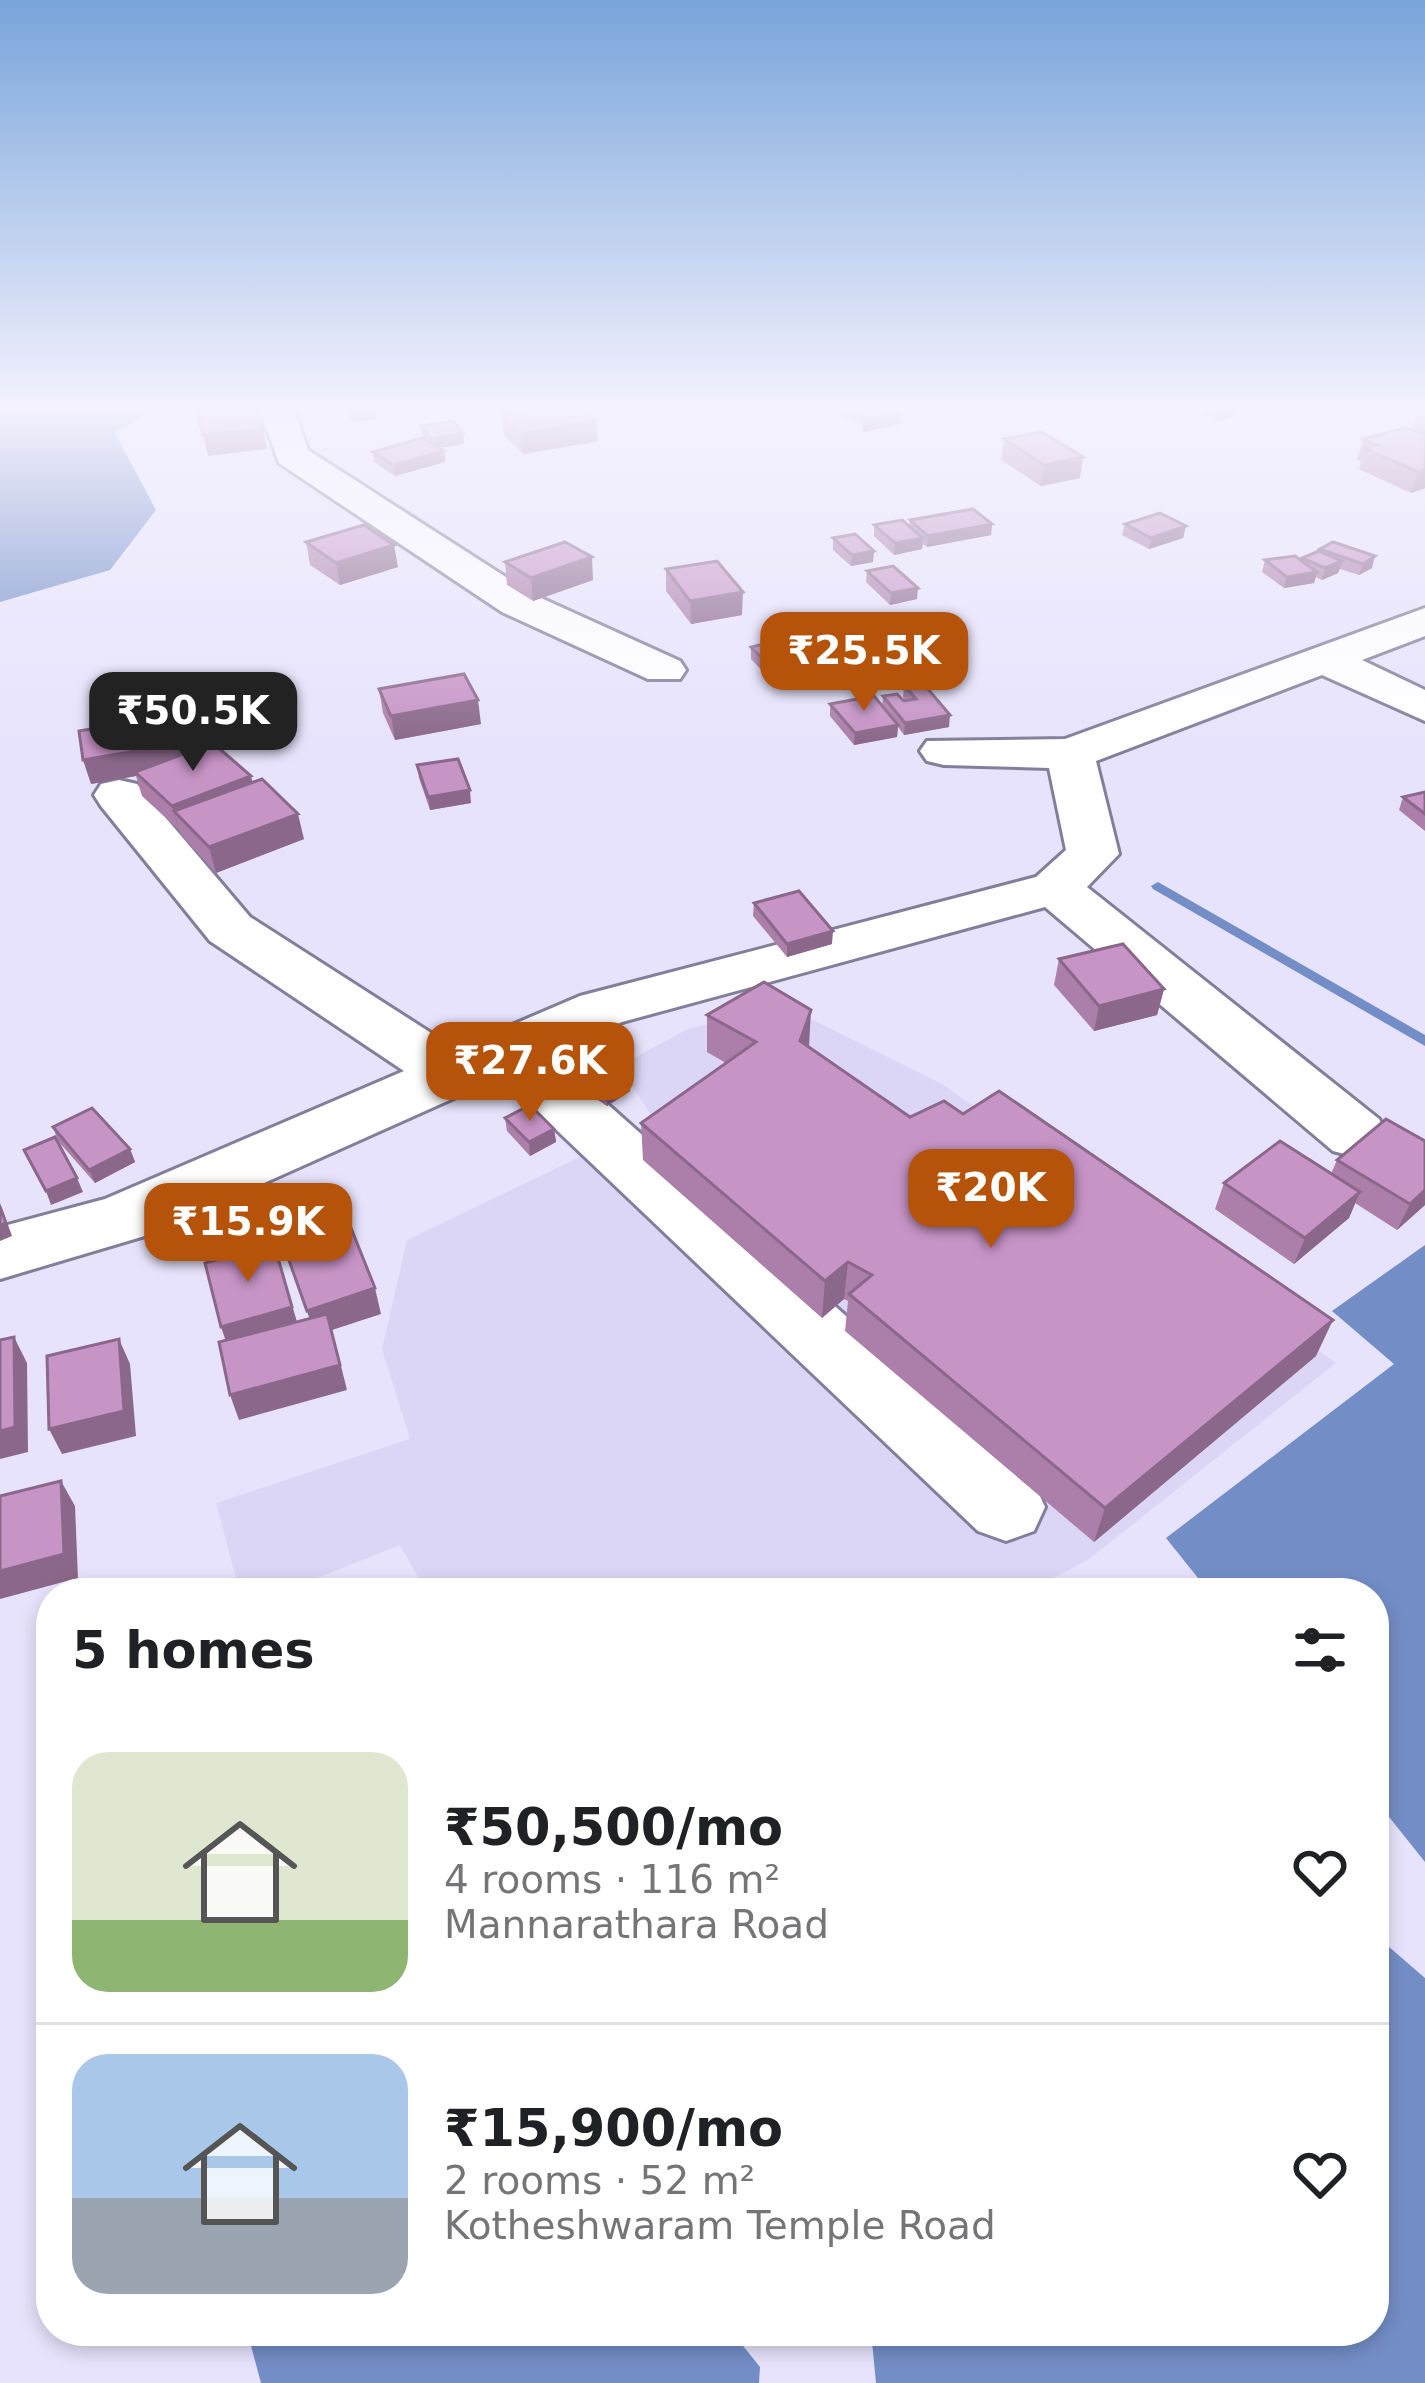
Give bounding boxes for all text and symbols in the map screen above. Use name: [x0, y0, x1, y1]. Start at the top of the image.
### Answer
pin: ₹25.5K: [766, 612, 962, 714]
text: ₹25.5K: [787, 628, 941, 673]
pin: ₹50.5K: [95, 672, 291, 774]
text: ₹50.5K: [116, 688, 270, 733]
pin: ₹27.6K: [432, 1022, 628, 1124]
text: ₹27.6K: [453, 1038, 607, 1083]
pin: ₹20K: [920, 1149, 1062, 1251]
text: ₹20K: [935, 1165, 1047, 1210]
pin: ₹15.9K: [150, 1183, 346, 1285]
text: ₹15.9K: [171, 1199, 325, 1244]
icon: filters: [1287, 1617, 1353, 1683]
text: 5 homes: [72, 1621, 315, 1680]
text: ₹50,500/mo: [444, 1798, 783, 1857]
icon: home: [168, 1800, 312, 1944]
icon: heart: [1287, 1839, 1353, 1905]
text: 4 rooms · 116 m²: [444, 1857, 780, 1902]
text: Mannarathara Road: [444, 1902, 829, 1947]
text: ₹15,900/mo: [444, 2099, 783, 2158]
icon: home: [168, 2102, 312, 2246]
icon: heart: [1287, 2141, 1353, 2207]
text: 2 rooms · 52 m²: [444, 2158, 755, 2203]
text: Kotheshwaram Temple Road: [444, 2203, 996, 2248]

